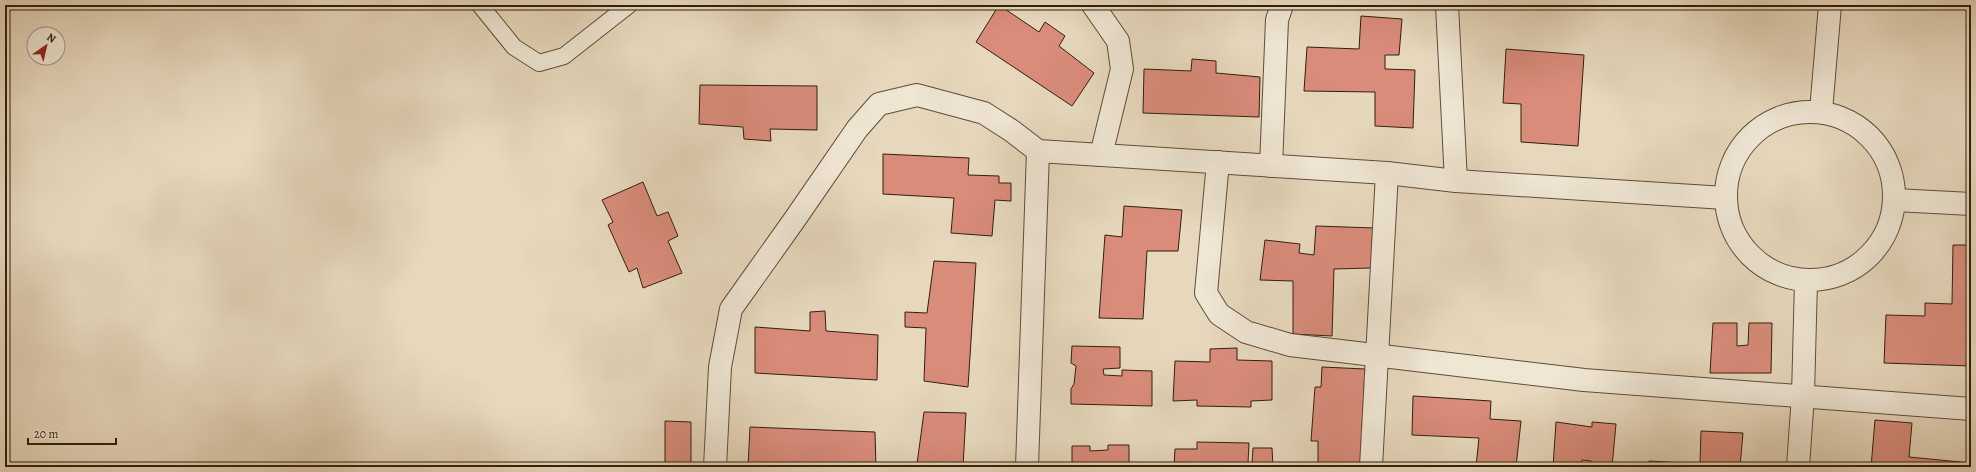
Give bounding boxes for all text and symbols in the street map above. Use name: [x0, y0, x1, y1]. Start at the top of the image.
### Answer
north arrow: [26, 26, 66, 66]
text: N: [44, 30, 59, 47]
scale bar: [28, 420, 116, 446]
text: 20 m: [34, 426, 58, 442]

